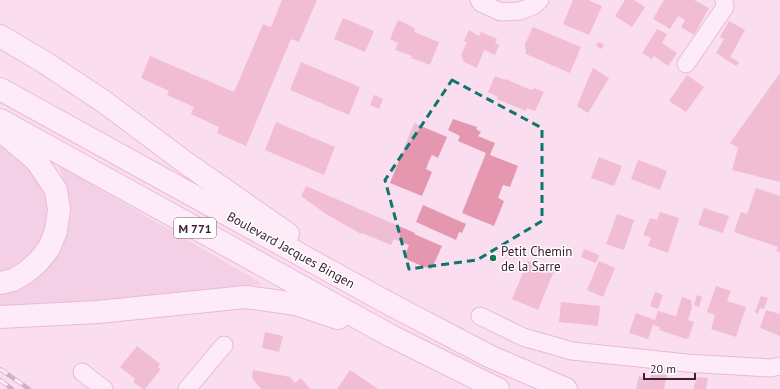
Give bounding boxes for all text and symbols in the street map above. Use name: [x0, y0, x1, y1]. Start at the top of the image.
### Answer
street label: Boulevard Jacques Bingen: [224, 208, 358, 292]
road number: M 771: [174, 218, 216, 238]
place label: Petit Chemin de la Sarre: [501, 243, 572, 275]
marker: Petit Chemin de la Sarre: [488, 253, 498, 263]
scale bar: [644, 355, 695, 381]
text: 20 m: [650, 361, 676, 376]

